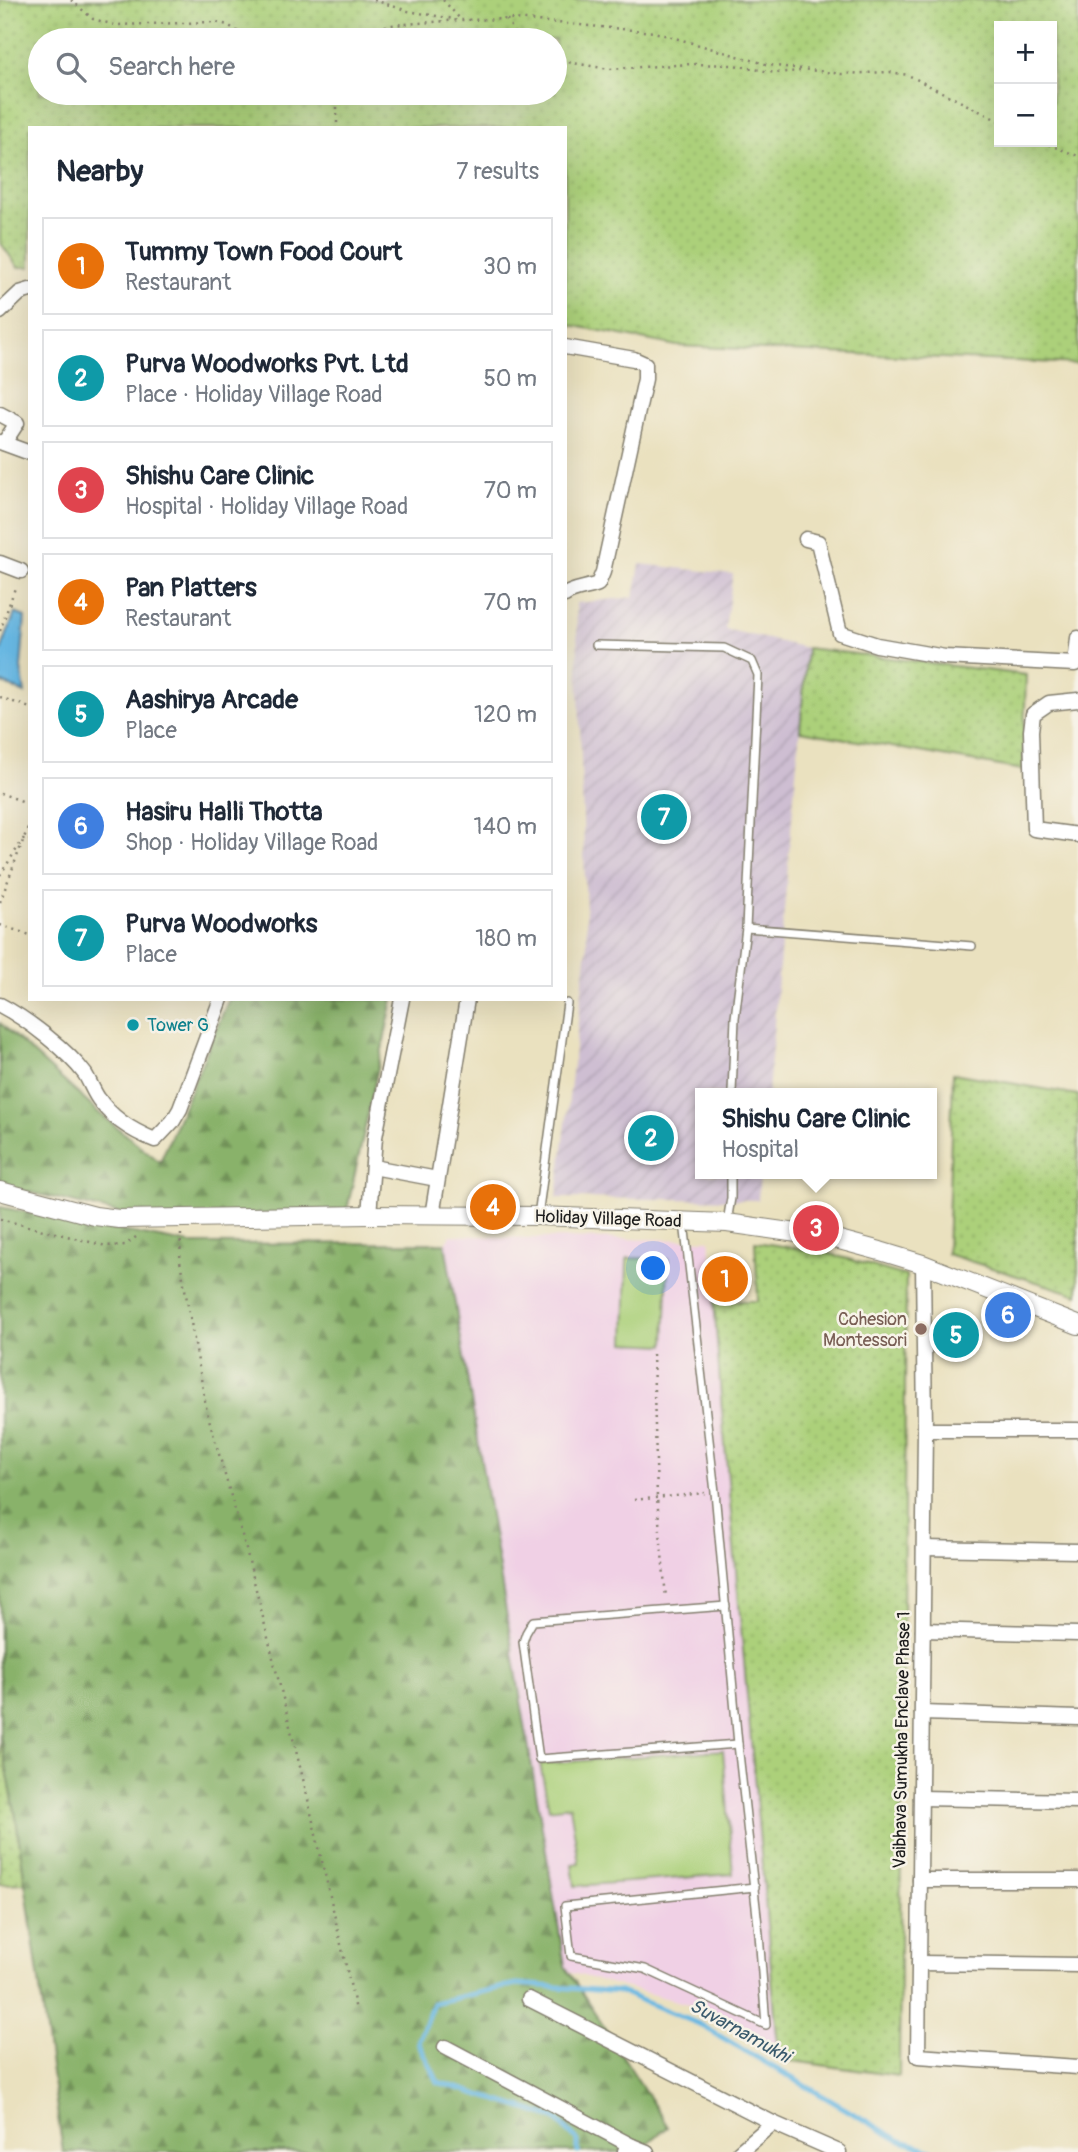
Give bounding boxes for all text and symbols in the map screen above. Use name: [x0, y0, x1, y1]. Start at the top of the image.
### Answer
map controls: [994, 21, 1057, 147]
button: +: [994, 21, 1057, 84]
search box: [28, 28, 567, 105]
icon: search: [52, 48, 90, 86]
text: Search here: [108, 51, 235, 83]
button: −: [994, 84, 1057, 147]
text: Nearby: [56, 153, 143, 190]
text: 7 results: [456, 157, 539, 186]
text: Tummy Town Food Court: [125, 236, 402, 268]
text: 1: [77, 252, 86, 281]
text: 30 m: [483, 252, 537, 281]
text: Restaurant: [125, 268, 231, 297]
text: Purva Woodworks Pvt. Ltd: [125, 348, 409, 380]
text: 2: [75, 364, 87, 393]
text: 50 m: [483, 364, 537, 393]
text: Place · Holiday Village Road: [125, 380, 383, 409]
text: Shishu Care Clinic: [125, 460, 314, 492]
text: 3: [75, 476, 87, 505]
text: 70 m: [484, 476, 537, 505]
text: Hospital · Holiday Village Road: [125, 492, 408, 521]
text: Pan Platters: [125, 572, 257, 604]
text: 4: [74, 588, 88, 617]
text: 70 m: [484, 588, 537, 617]
text: Restaurant: [125, 604, 231, 633]
text: Aashirya Arcade: [125, 684, 298, 716]
text: 5: [75, 700, 87, 729]
text: 120 m: [474, 700, 537, 729]
text: Place: [125, 716, 177, 745]
pin: 7: [641, 791, 687, 843]
text: Hasiru Halli Thotta: [125, 796, 323, 828]
text: 6: [74, 812, 88, 841]
text: 140 m: [474, 812, 537, 841]
text: Shop · Holiday Village Road: [125, 828, 378, 857]
text: Purva Woodworks: [125, 908, 317, 940]
text: 7: [75, 924, 87, 953]
text: 180 m: [475, 924, 537, 953]
text: Place: [125, 940, 177, 969]
place label: Tower G: [147, 1014, 209, 1037]
marker: Tower G: [125, 1017, 141, 1033]
popup: [695, 1088, 937, 1179]
text: Shishu Care Clinic: [721, 1103, 911, 1135]
pin: 2: [628, 1112, 674, 1164]
text: Hospital: [721, 1135, 799, 1164]
pin: 4: [470, 1181, 516, 1233]
pin: 3: [793, 1202, 839, 1254]
street label: Holiday Village Road: [534, 1205, 682, 1233]
your location: [636, 1251, 670, 1285]
pin: 1: [702, 1253, 748, 1305]
pin: 6: [985, 1289, 1031, 1341]
place label: Cohesion Montessori: [823, 1308, 907, 1352]
pin: 5: [933, 1309, 979, 1361]
marker: Cohesion Montessori: [913, 1321, 929, 1337]
street label: Vaibhava Sumukha Enclave Phase 1: [888, 1611, 916, 1869]
water label: Suvarnamukhi: [686, 1994, 797, 2070]

